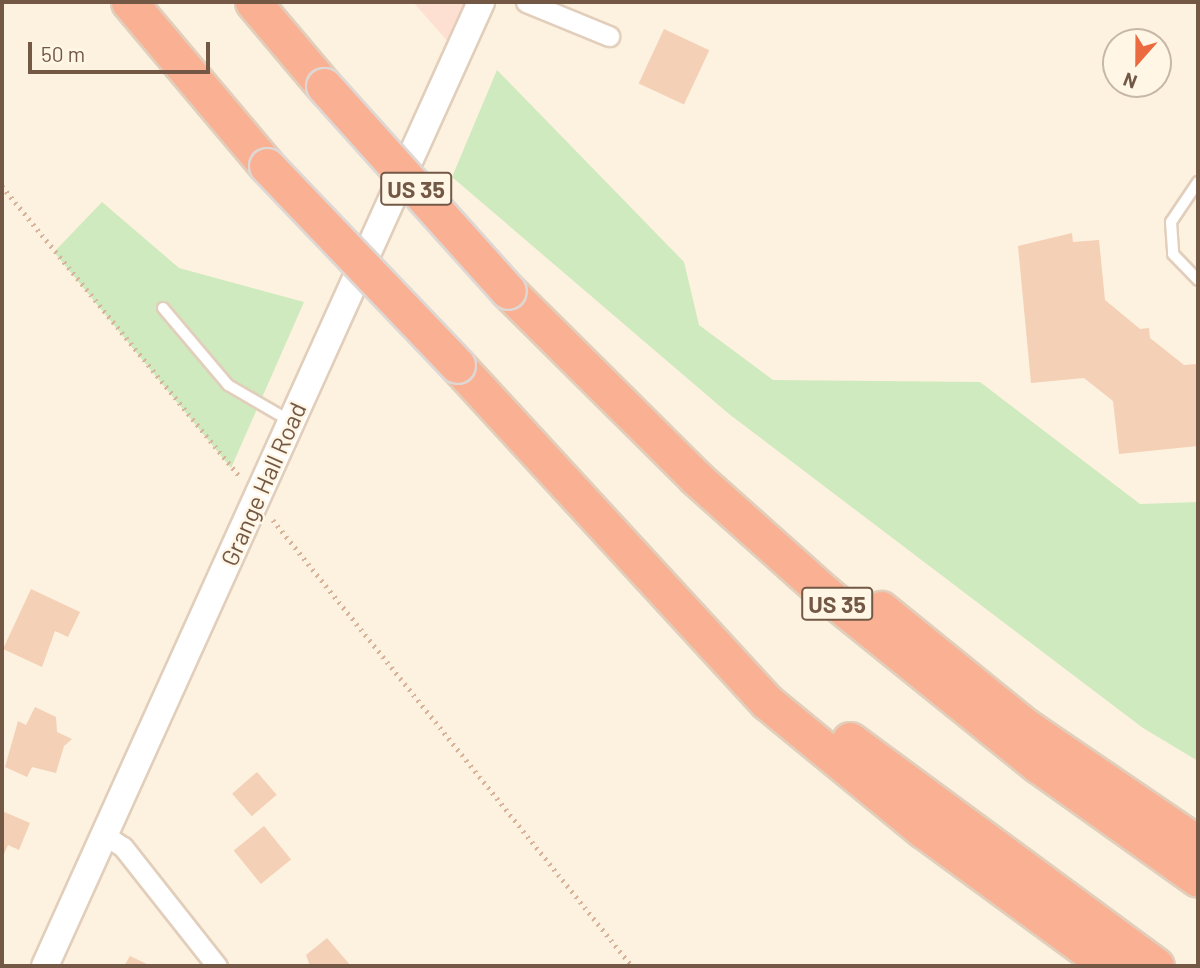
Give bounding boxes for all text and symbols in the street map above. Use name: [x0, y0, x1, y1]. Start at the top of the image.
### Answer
scale bar: [32, 28, 214, 72]
north arrow: [1102, 28, 1172, 98]
text: 50 m: [41, 41, 85, 66]
text: N: [1120, 68, 1140, 94]
road number: US 35: [379, 170, 453, 208]
street label: Grange Hall Road: [214, 398, 312, 570]
road number: US 35: [800, 584, 874, 624]

